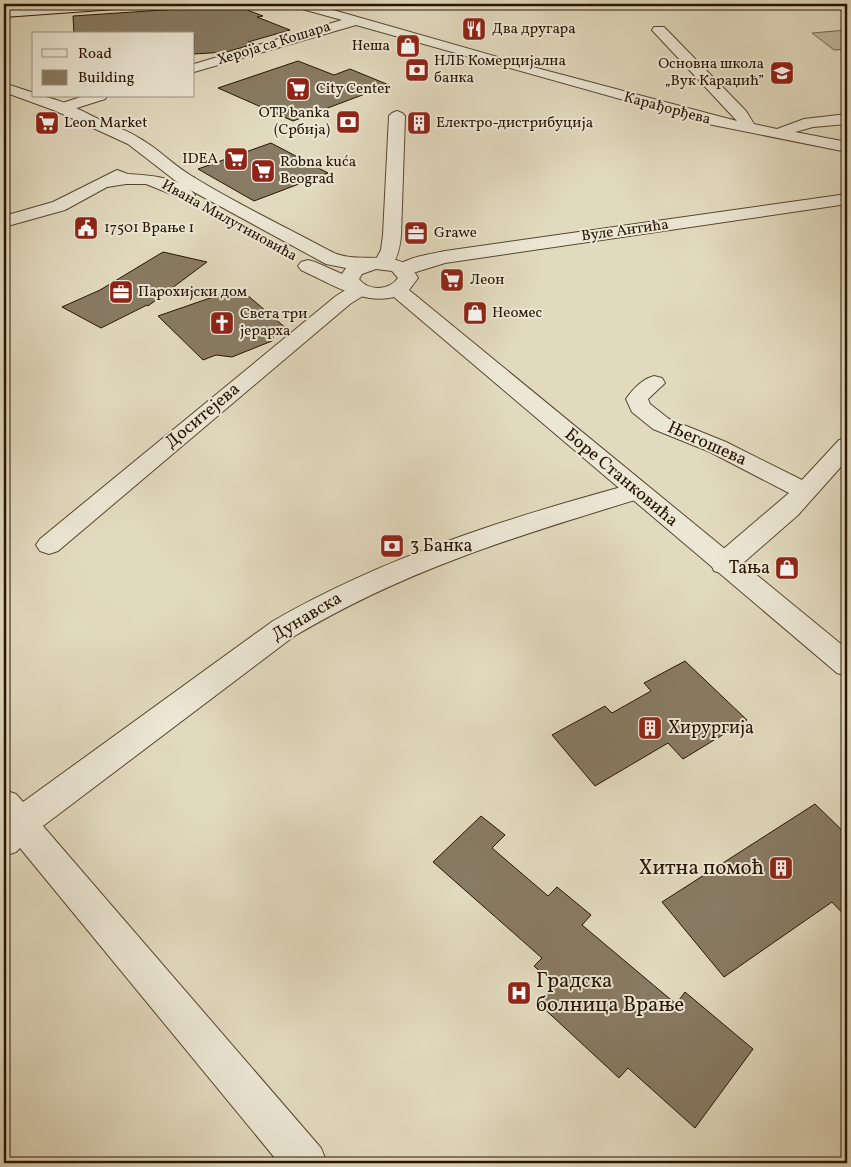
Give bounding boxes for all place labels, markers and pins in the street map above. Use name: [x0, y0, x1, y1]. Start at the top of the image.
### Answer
restaurant icon: Два другара: [461, 16, 487, 42]
place label: Два другара: [492, 19, 576, 40]
shop icon: Неша: [395, 33, 421, 59]
place label: Неша: [352, 36, 390, 57]
place label: НЛБ Комерцијална банка: [434, 51, 566, 89]
place label: Основна школа „Вук Караџић”: [658, 54, 764, 92]
bank icon: НЛБ Комерцијална банка: [404, 57, 430, 83]
school or university icon: Основна школа „Вук Караџић”: [769, 60, 795, 86]
supermarket icon: City Center: [285, 76, 311, 102]
place label: City Center: [316, 79, 391, 100]
place label: OTP banka (Србија): [259, 103, 330, 141]
bank icon: OTP banka (Србија): [335, 109, 361, 135]
supermarket icon: Leon Market: [34, 110, 60, 136]
building icon: Електро-дистрибуција: [406, 110, 432, 136]
place label: Leon Market: [64, 113, 148, 134]
place label: Електро-дистрибуција: [436, 113, 593, 134]
supermarket icon: IDEA: [223, 146, 249, 172]
place label: IDEA: [182, 149, 218, 170]
place label: Robna kuća Beograd: [280, 152, 356, 190]
supermarket icon: Robna kuća Beograd: [250, 158, 276, 184]
public building icon: 17501 Врање 1: [73, 215, 99, 241]
place label: 17501 Врање 1: [104, 218, 194, 239]
office icon: Grawe: [403, 220, 429, 246]
place label: Grawe: [434, 223, 477, 244]
supermarket icon: Леон: [439, 267, 465, 293]
place label: Леон: [470, 270, 504, 291]
office icon: Парохијски дом: [108, 279, 134, 305]
place label: Парохијски дом: [138, 282, 247, 303]
shop icon: Неомес: [462, 300, 488, 326]
place label: Неомес: [492, 303, 543, 324]
place label: Света три јерарха: [240, 304, 307, 342]
church icon: Света три јерарха: [209, 310, 235, 336]
bank icon: 3 Банка: [379, 533, 405, 559]
place label: 3 Банка: [410, 534, 472, 559]
shop icon: Тања: [774, 555, 800, 581]
place label: Тања: [729, 556, 770, 581]
building icon: Хирургија: [637, 715, 663, 741]
place label: Хирургија: [668, 716, 754, 741]
place label: Хитна помоћ: [638, 854, 764, 883]
building icon: Хитна помоћ: [768, 855, 794, 881]
place label: Градска болница Врање: [536, 967, 684, 1020]
hospital icon: Градска болница Врање: [506, 980, 532, 1006]

